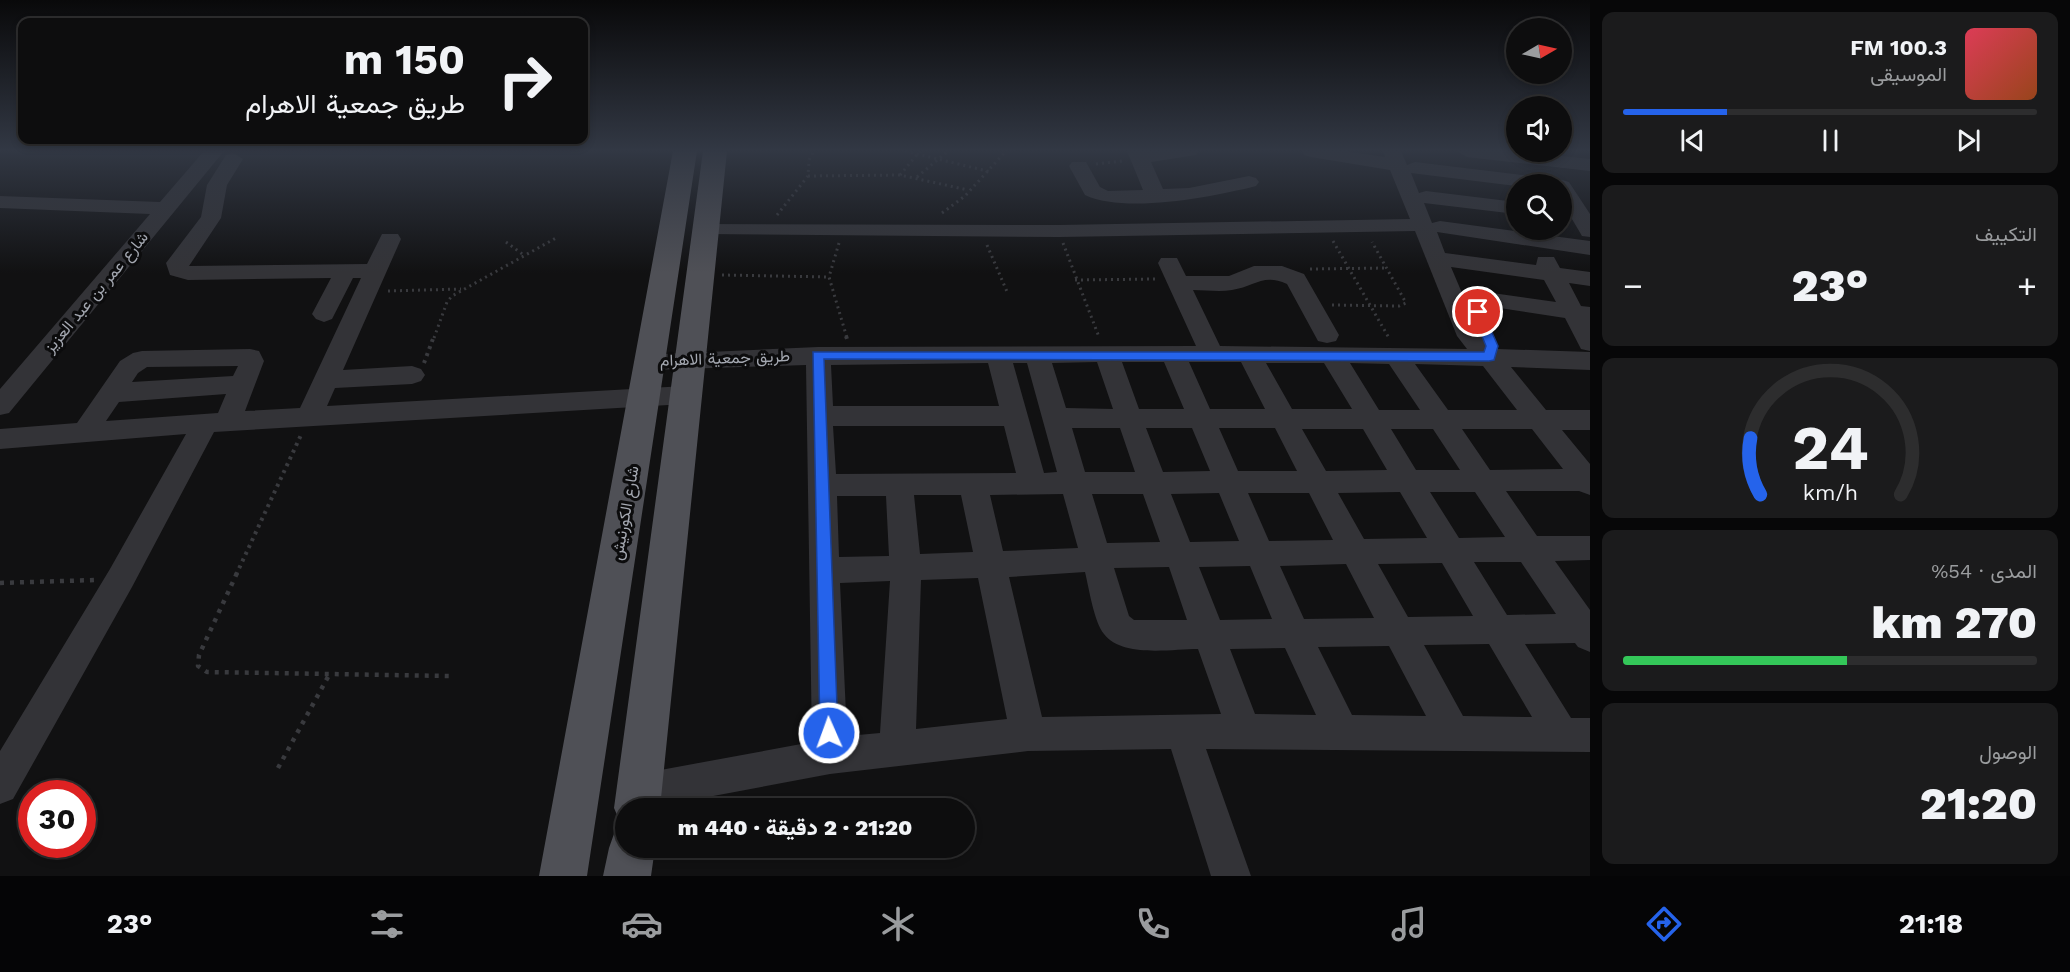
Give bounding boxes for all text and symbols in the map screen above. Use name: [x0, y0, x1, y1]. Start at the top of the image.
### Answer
north arrow: [1506, 18, 1572, 84]
map controls: [1506, 18, 1572, 240]
text: 150 m: [344, 35, 465, 84]
text: 100.3 FM: [1850, 35, 1947, 60]
icon: right: [486, 42, 564, 120]
text: الموسيقى: [1870, 62, 1947, 86]
text: طريق جمعية الاهرام: [245, 88, 465, 120]
button: sound: [1506, 96, 1572, 162]
icon: previous: [1676, 124, 1709, 157]
icon: pause: [1814, 124, 1847, 157]
icon: next: [1952, 124, 1985, 157]
button: search: [1506, 174, 1572, 240]
text: التكييف: [1975, 222, 2037, 246]
street label: شارع عمر بن عبد العزيز: [39, 228, 154, 358]
text: 23°: [1792, 259, 1868, 312]
text: −: [1623, 266, 1643, 305]
text: +: [2017, 266, 2037, 305]
pin: [1452, 286, 1503, 337]
icon: arrive: [1461, 295, 1494, 328]
street label: طريق جمعية الاهرام: [660, 346, 790, 371]
text: 24: [1792, 411, 1868, 484]
street label: شارع الكورنيش: [607, 464, 645, 562]
text: km/h: [1802, 480, 1858, 505]
text: المدى · 54%: [1931, 559, 2037, 583]
text: 270 km: [1872, 596, 2037, 649]
position arrow: [797, 701, 861, 765]
text: الوصول: [1979, 740, 2037, 764]
text: 21:20: [1920, 777, 2037, 830]
speed limit sign: 30: [18, 780, 96, 858]
text: 21:20 · 2 دقيقة · 440 m: [678, 815, 912, 840]
icon: filters: [366, 903, 408, 945]
icon: car: [621, 903, 663, 945]
icon: climate: [877, 903, 919, 945]
icon: phone: [1132, 903, 1174, 945]
icon: music: [1388, 903, 1430, 945]
icon: directions: [1643, 903, 1685, 945]
text: 23°: [107, 908, 152, 940]
text: 21:18: [1899, 908, 1963, 940]

